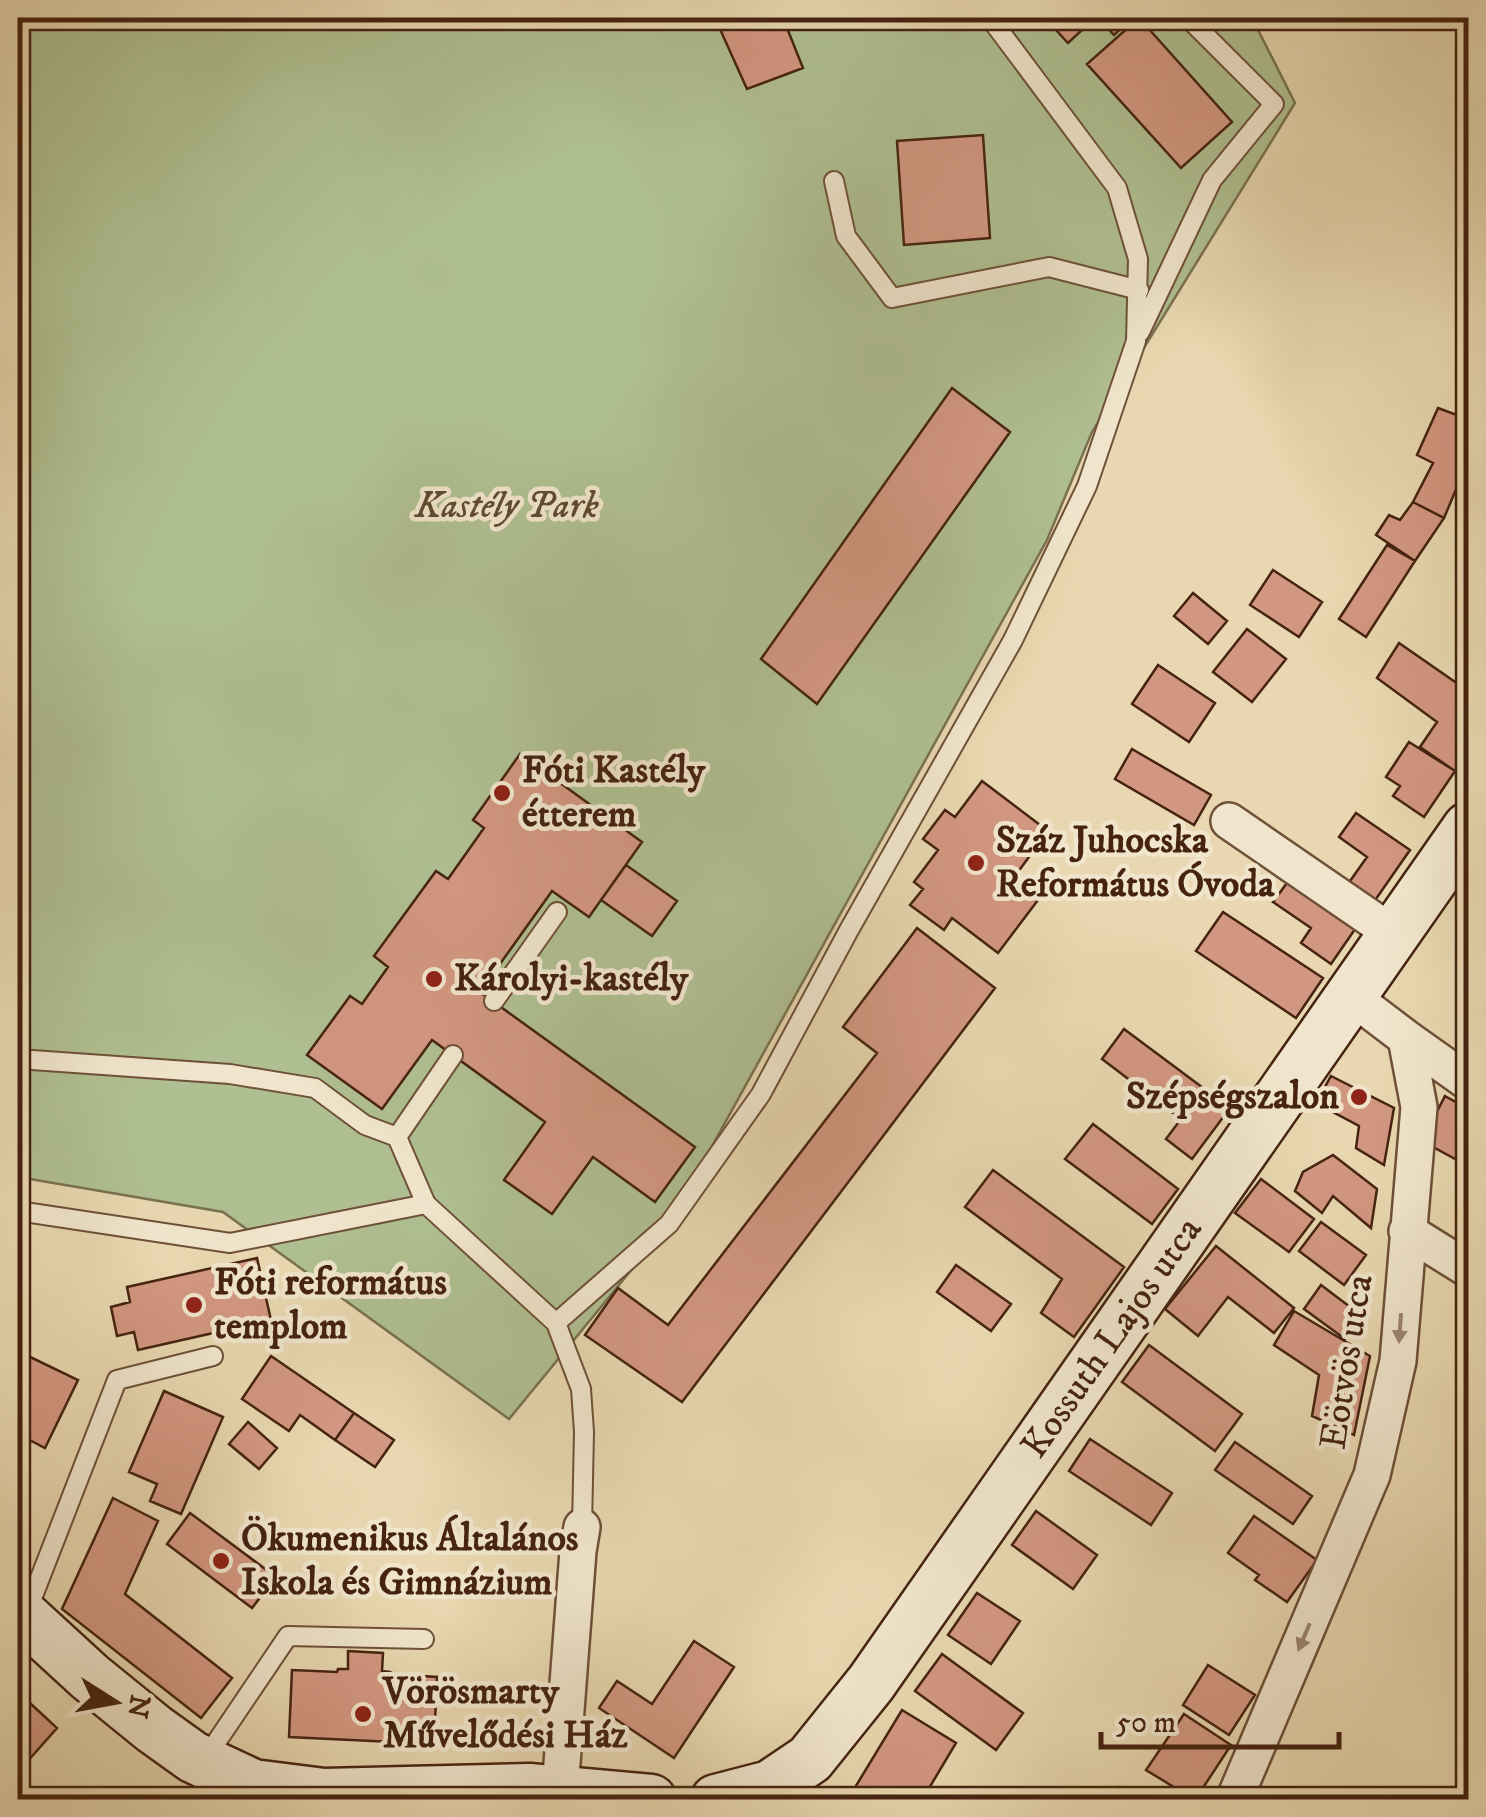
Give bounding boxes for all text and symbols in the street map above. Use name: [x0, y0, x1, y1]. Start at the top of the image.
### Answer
park label: Kastély Park: [413, 482, 599, 530]
place label: Fóti Kastély étterem: [522, 747, 706, 839]
marker: Fóti Kastély étterem: [491, 782, 513, 804]
place label: Száz Juhocska Református Óvoda: [996, 817, 1275, 909]
marker: Száz Juhocska Református Óvoda: [965, 852, 987, 874]
place label: Károlyi-kastély: [454, 955, 689, 1003]
marker: Károlyi-kastély: [423, 968, 445, 990]
place label: Szépségszalon: [1126, 1073, 1339, 1121]
marker: Szépségszalon: [1348, 1086, 1370, 1108]
street label: Kossuth Lajos utca: [1011, 1208, 1213, 1468]
place label: Fóti református templom: [214, 1259, 447, 1351]
street label: Eötvös utca: [1309, 1271, 1385, 1453]
marker: Fóti református templom: [183, 1294, 205, 1316]
one-way arrow: [1392, 1313, 1408, 1345]
place label: Ökumenikus Általános Iskola és Gimnázium: [241, 1514, 579, 1607]
marker: Ökumenikus Általános Iskola és Gimnázium: [210, 1550, 232, 1572]
one-way arrow: [1296, 1622, 1312, 1652]
north arrow: [65, 1652, 165, 1752]
place label: Vörösmarty Művelődési Ház: [381, 1668, 628, 1760]
scale bar: [1101, 1687, 1338, 1749]
text: N: [119, 1692, 157, 1721]
marker: Vörösmarty Művelődési Ház: [352, 1703, 374, 1725]
text: 50 m: [1116, 1705, 1176, 1742]

